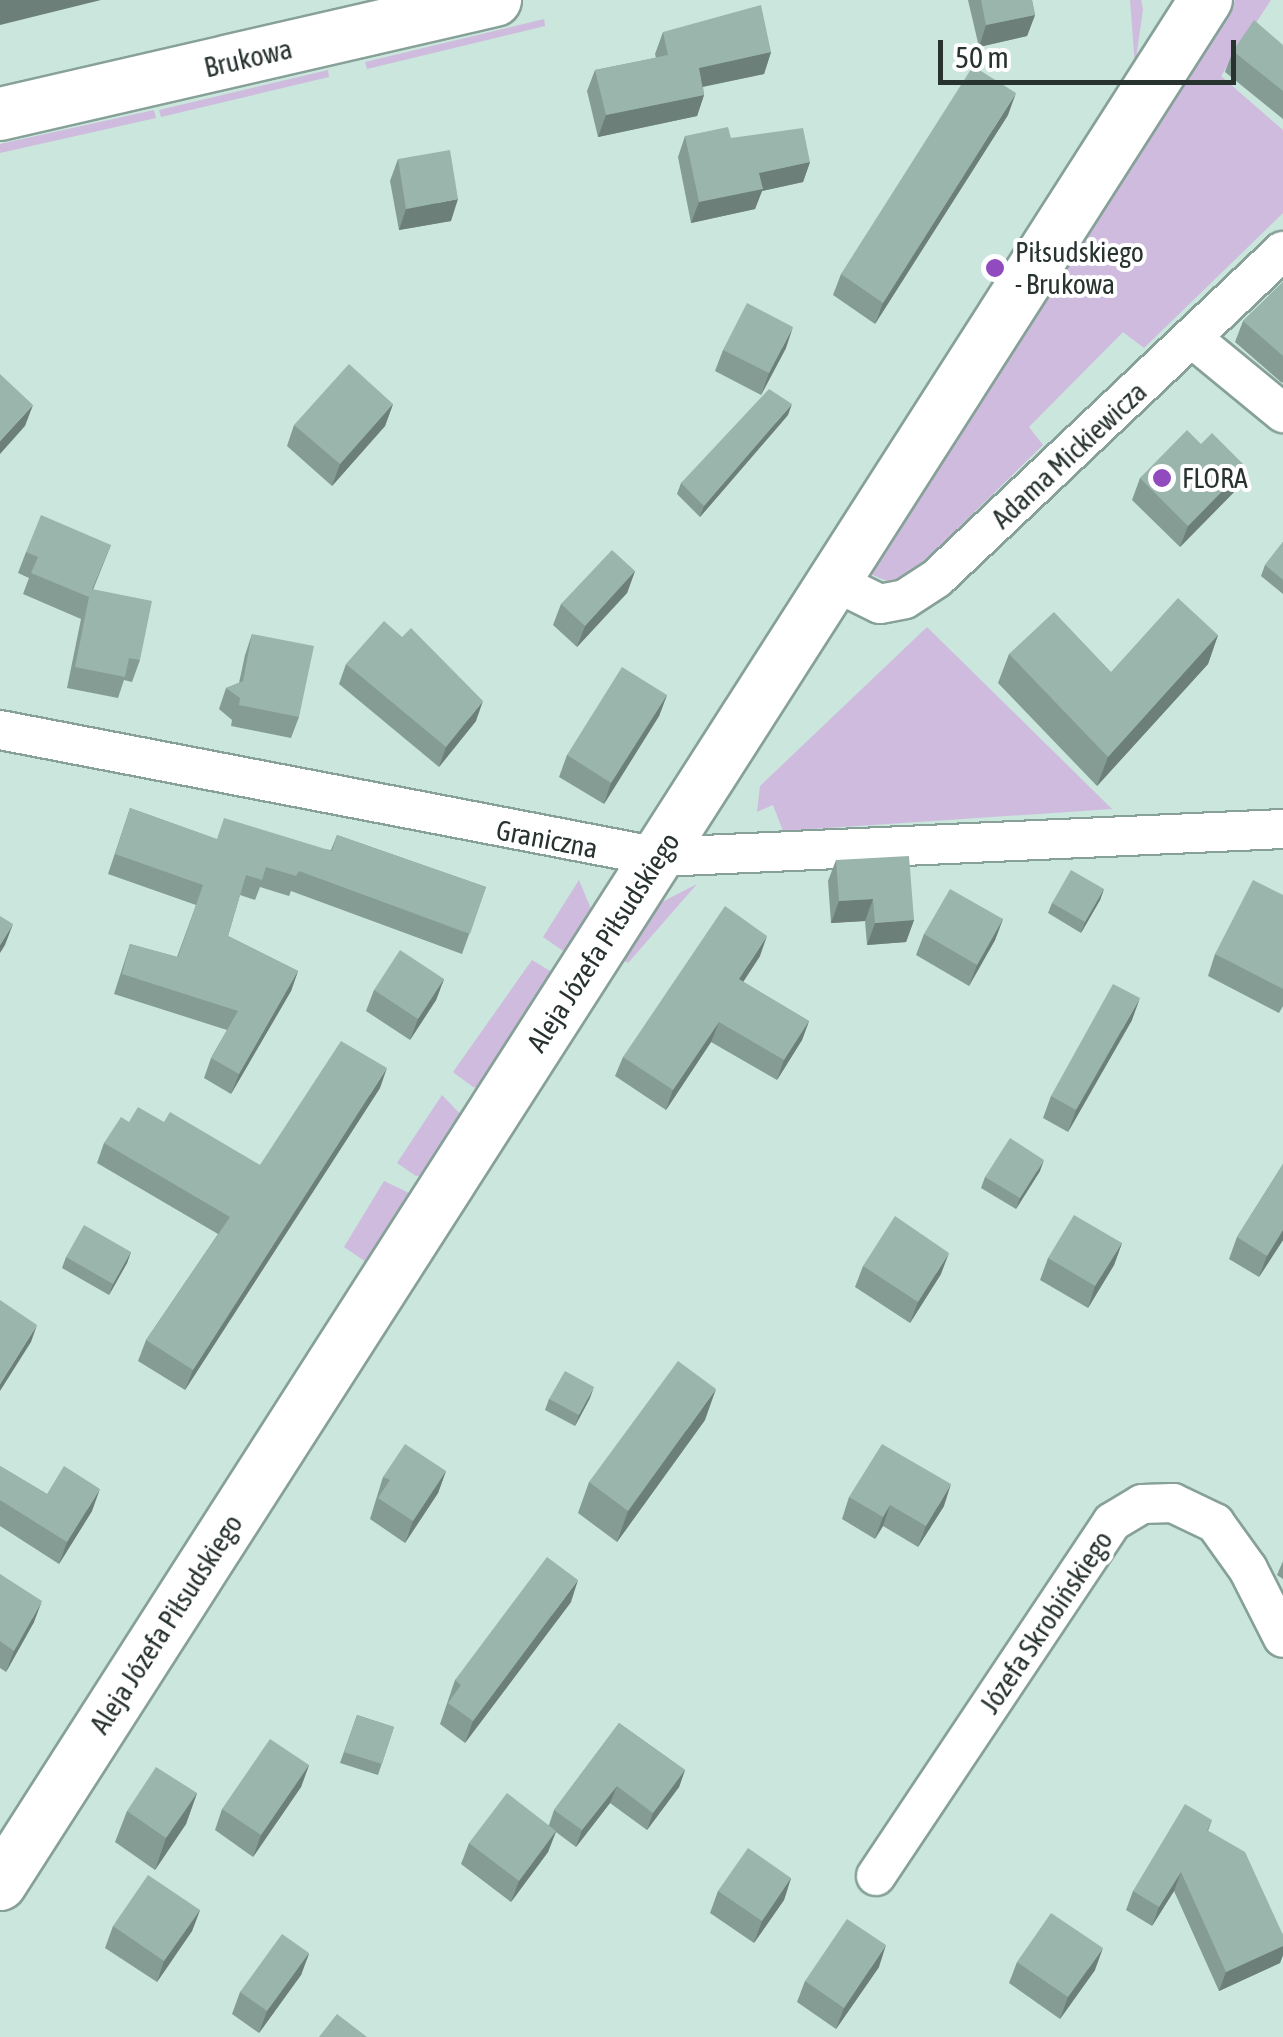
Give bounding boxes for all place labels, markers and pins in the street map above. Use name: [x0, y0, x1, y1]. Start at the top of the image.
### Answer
place label: Piłsudskiego - Brukowa: [1015, 235, 1144, 301]
marker: Piłsudskiego - Brukowa: [984, 257, 1006, 279]
place label: FLORA: [1182, 461, 1248, 495]
marker: FLORA: [1151, 467, 1173, 489]

